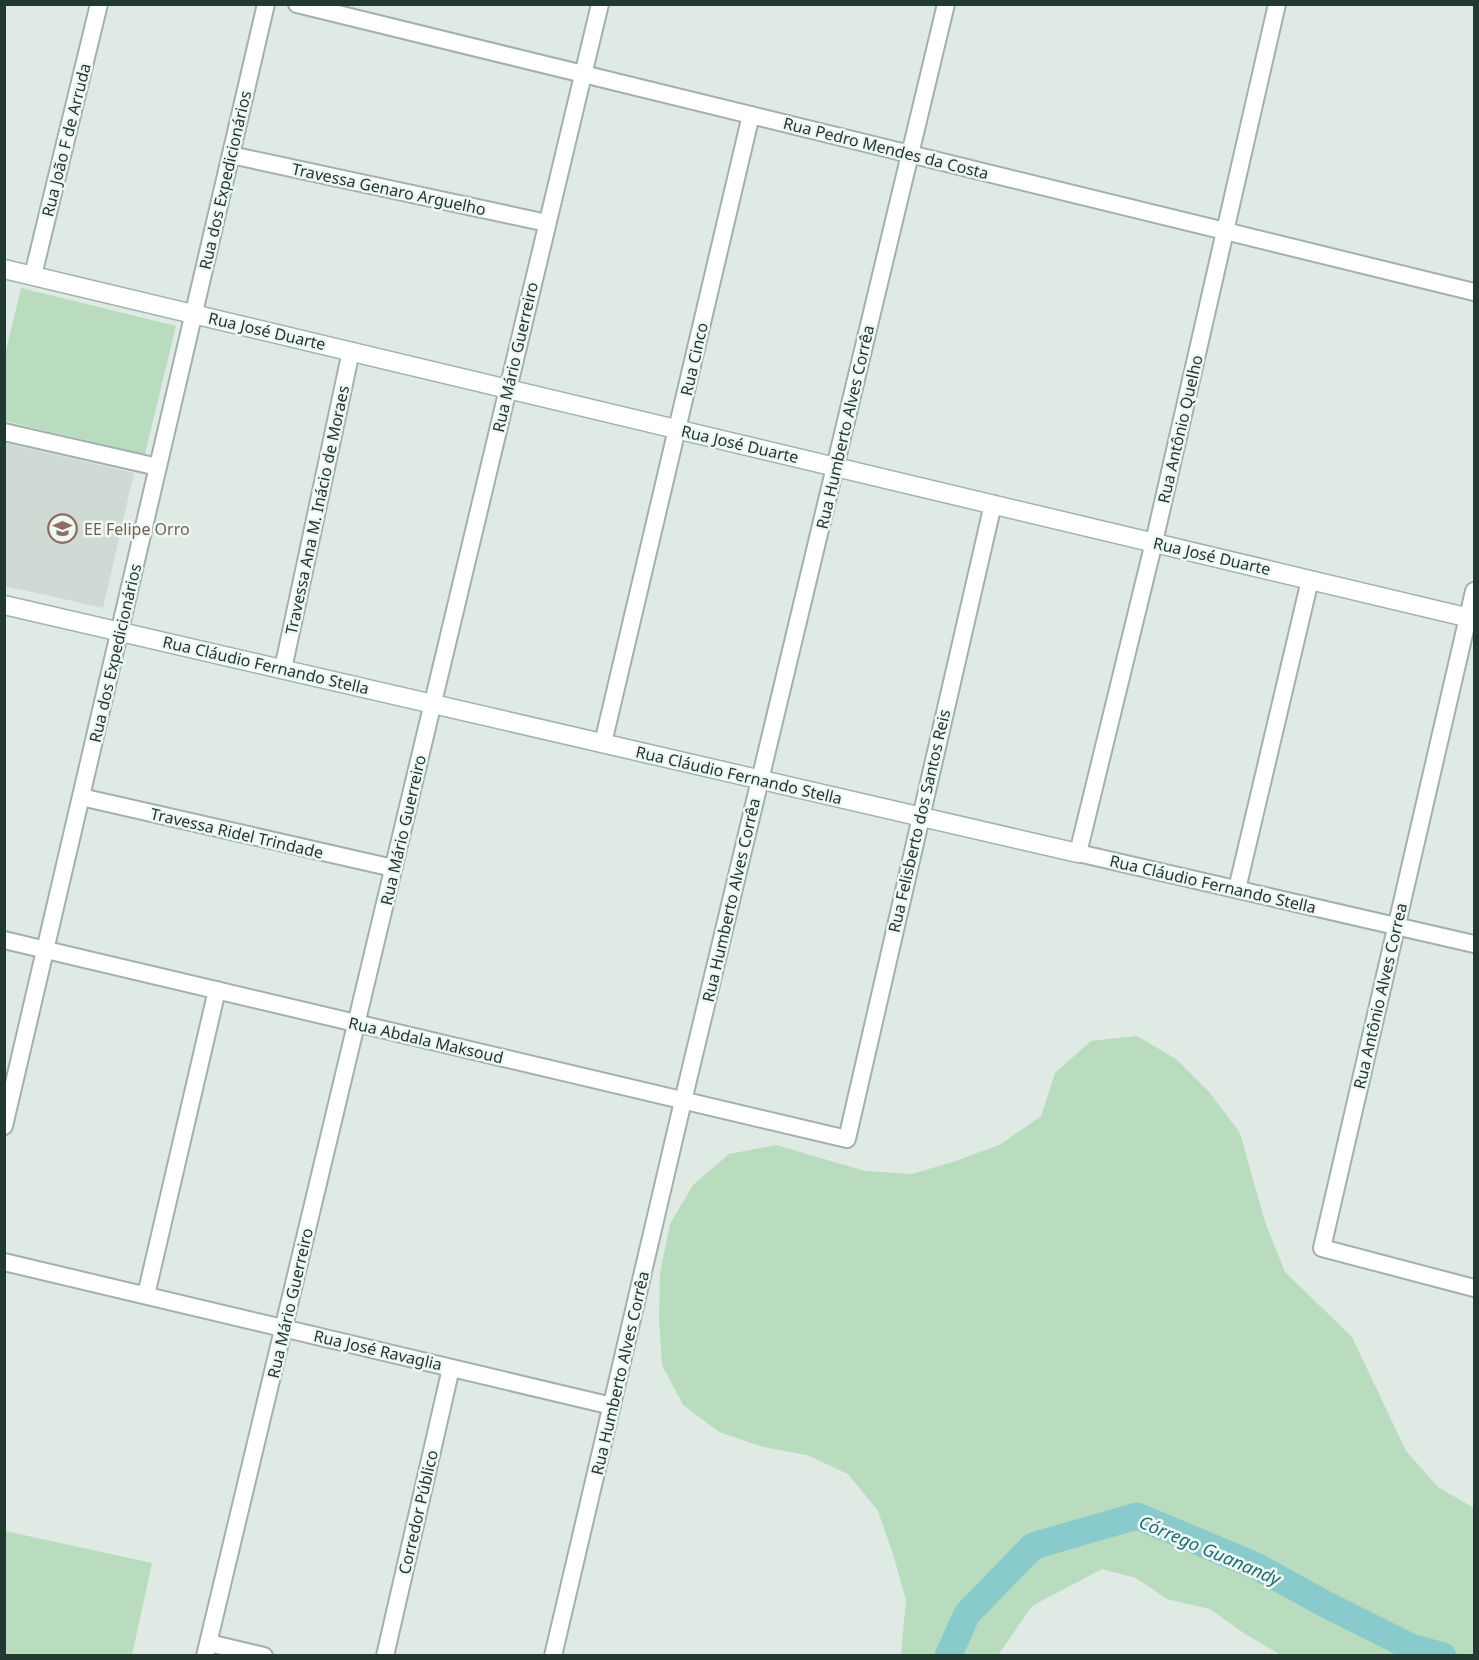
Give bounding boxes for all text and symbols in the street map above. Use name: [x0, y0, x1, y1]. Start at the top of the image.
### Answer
street label: Rua João F de Arruda: [36, 61, 96, 219]
street label: Rua dos Expedicionários: [194, 88, 256, 272]
street label: Rua Pedro Mendes da Costa: [781, 112, 991, 184]
street label: Travessa Genaro Arguelho: [290, 158, 488, 220]
street label: Rua Mário Guerreiro: [487, 280, 543, 434]
street label: Rua José Duarte: [206, 307, 328, 355]
street label: Rua Cinco: [675, 320, 713, 398]
street label: Rua Humberto Alves Corrêa: [811, 323, 879, 531]
street label: Rua Antônio Quelho: [1152, 353, 1208, 505]
street label: Travessa Ana M. Inácio de Moraes: [280, 383, 354, 637]
street label: Rua José Duarte: [679, 420, 801, 468]
school or university icon: EE Felipe Orro: [47, 513, 79, 545]
place label: EE Felipe Orro: [84, 518, 190, 540]
street label: Rua José Duarte: [1151, 532, 1273, 580]
street label: Rua dos Expedicionários: [84, 561, 146, 745]
street label: Rua Cláudio Fernando Stella: [161, 631, 371, 699]
street label: Rua Felisberto dos Santos Reis: [883, 707, 955, 935]
street label: Rua Cláudio Fernando Stella: [634, 741, 844, 809]
street label: Rua Mário Guerreiro: [375, 753, 431, 907]
street label: Rua Humberto Alves Corrêa: [697, 796, 765, 1004]
street label: Travessa Ridel Trindade: [148, 802, 326, 864]
street label: Rua Cláudio Fernando Stella: [1108, 850, 1318, 918]
street label: Rua Antônio Alves Correa: [1348, 901, 1412, 1091]
street label: Rua Abdala Maksoud: [346, 1011, 506, 1069]
street label: Rua Mário Guerreiro: [262, 1226, 318, 1380]
street label: Rua Humberto Alves Corrêa: [586, 1269, 654, 1477]
street label: Rua José Ravaglia: [312, 1325, 444, 1375]
street label: Corredor Público: [393, 1448, 443, 1576]
water label: Córrego Guanandy: [1136, 1509, 1286, 1591]

